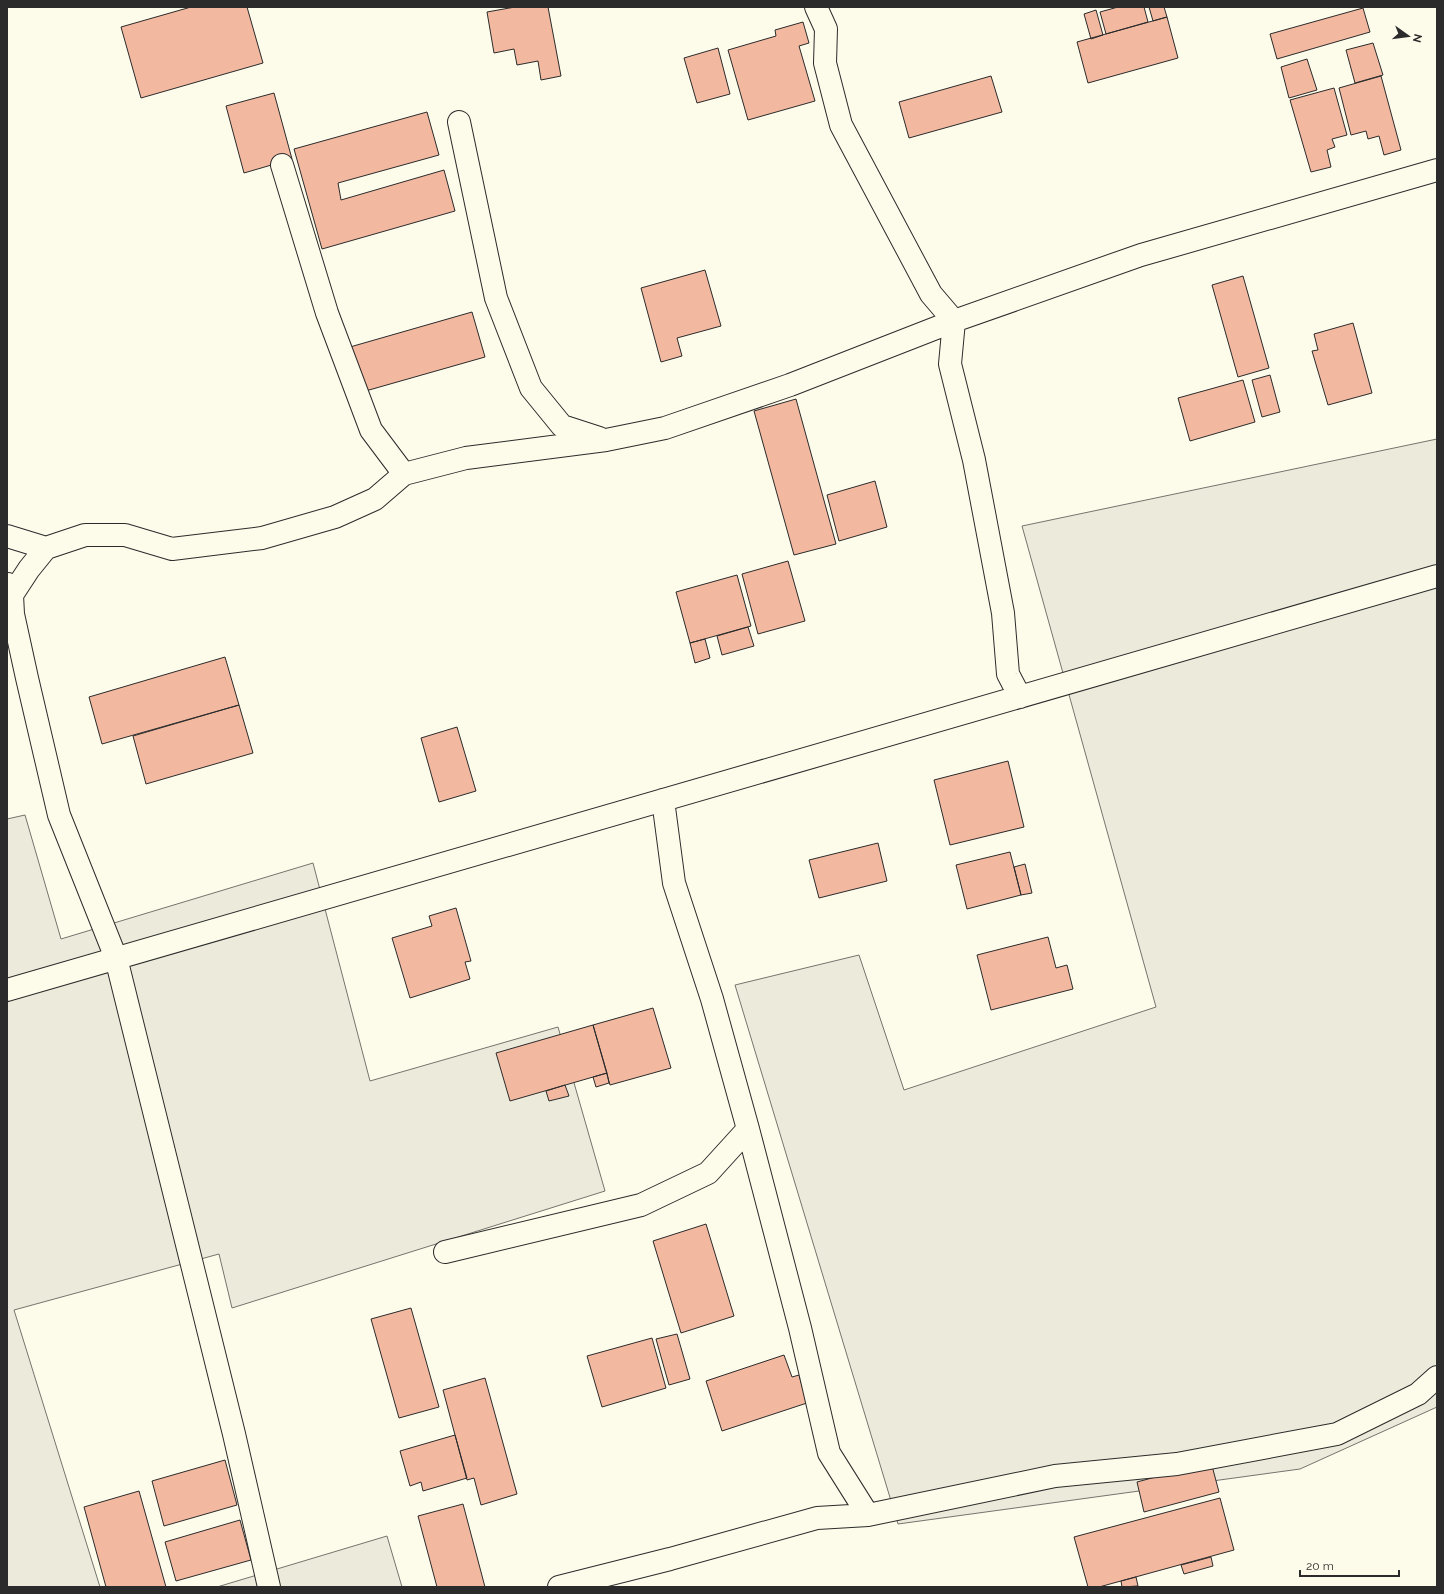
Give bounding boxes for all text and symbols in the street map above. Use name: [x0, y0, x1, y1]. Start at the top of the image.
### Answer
north arrow: [1388, 16, 1428, 56]
text: N: [1410, 33, 1425, 44]
scale bar: [1300, 1552, 1399, 1578]
text: 20 m: [1306, 1559, 1334, 1573]

